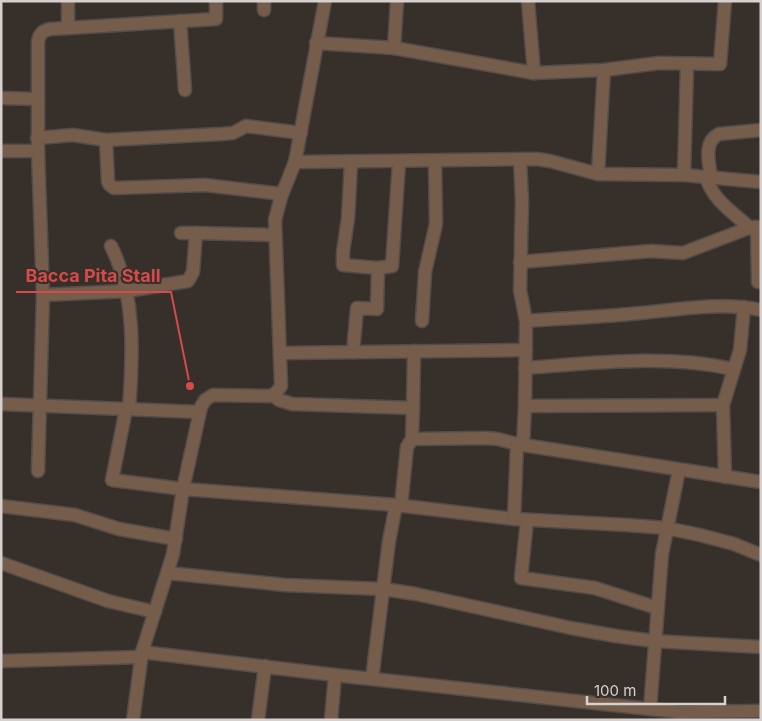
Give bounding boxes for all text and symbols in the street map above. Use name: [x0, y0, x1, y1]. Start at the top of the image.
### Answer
callout: Bacca Pita Stall: [16, 259, 171, 292]
text: Bacca Pita Stall: [25, 265, 161, 286]
scale bar: [587, 674, 724, 706]
text: 100 m: [594, 681, 636, 700]

